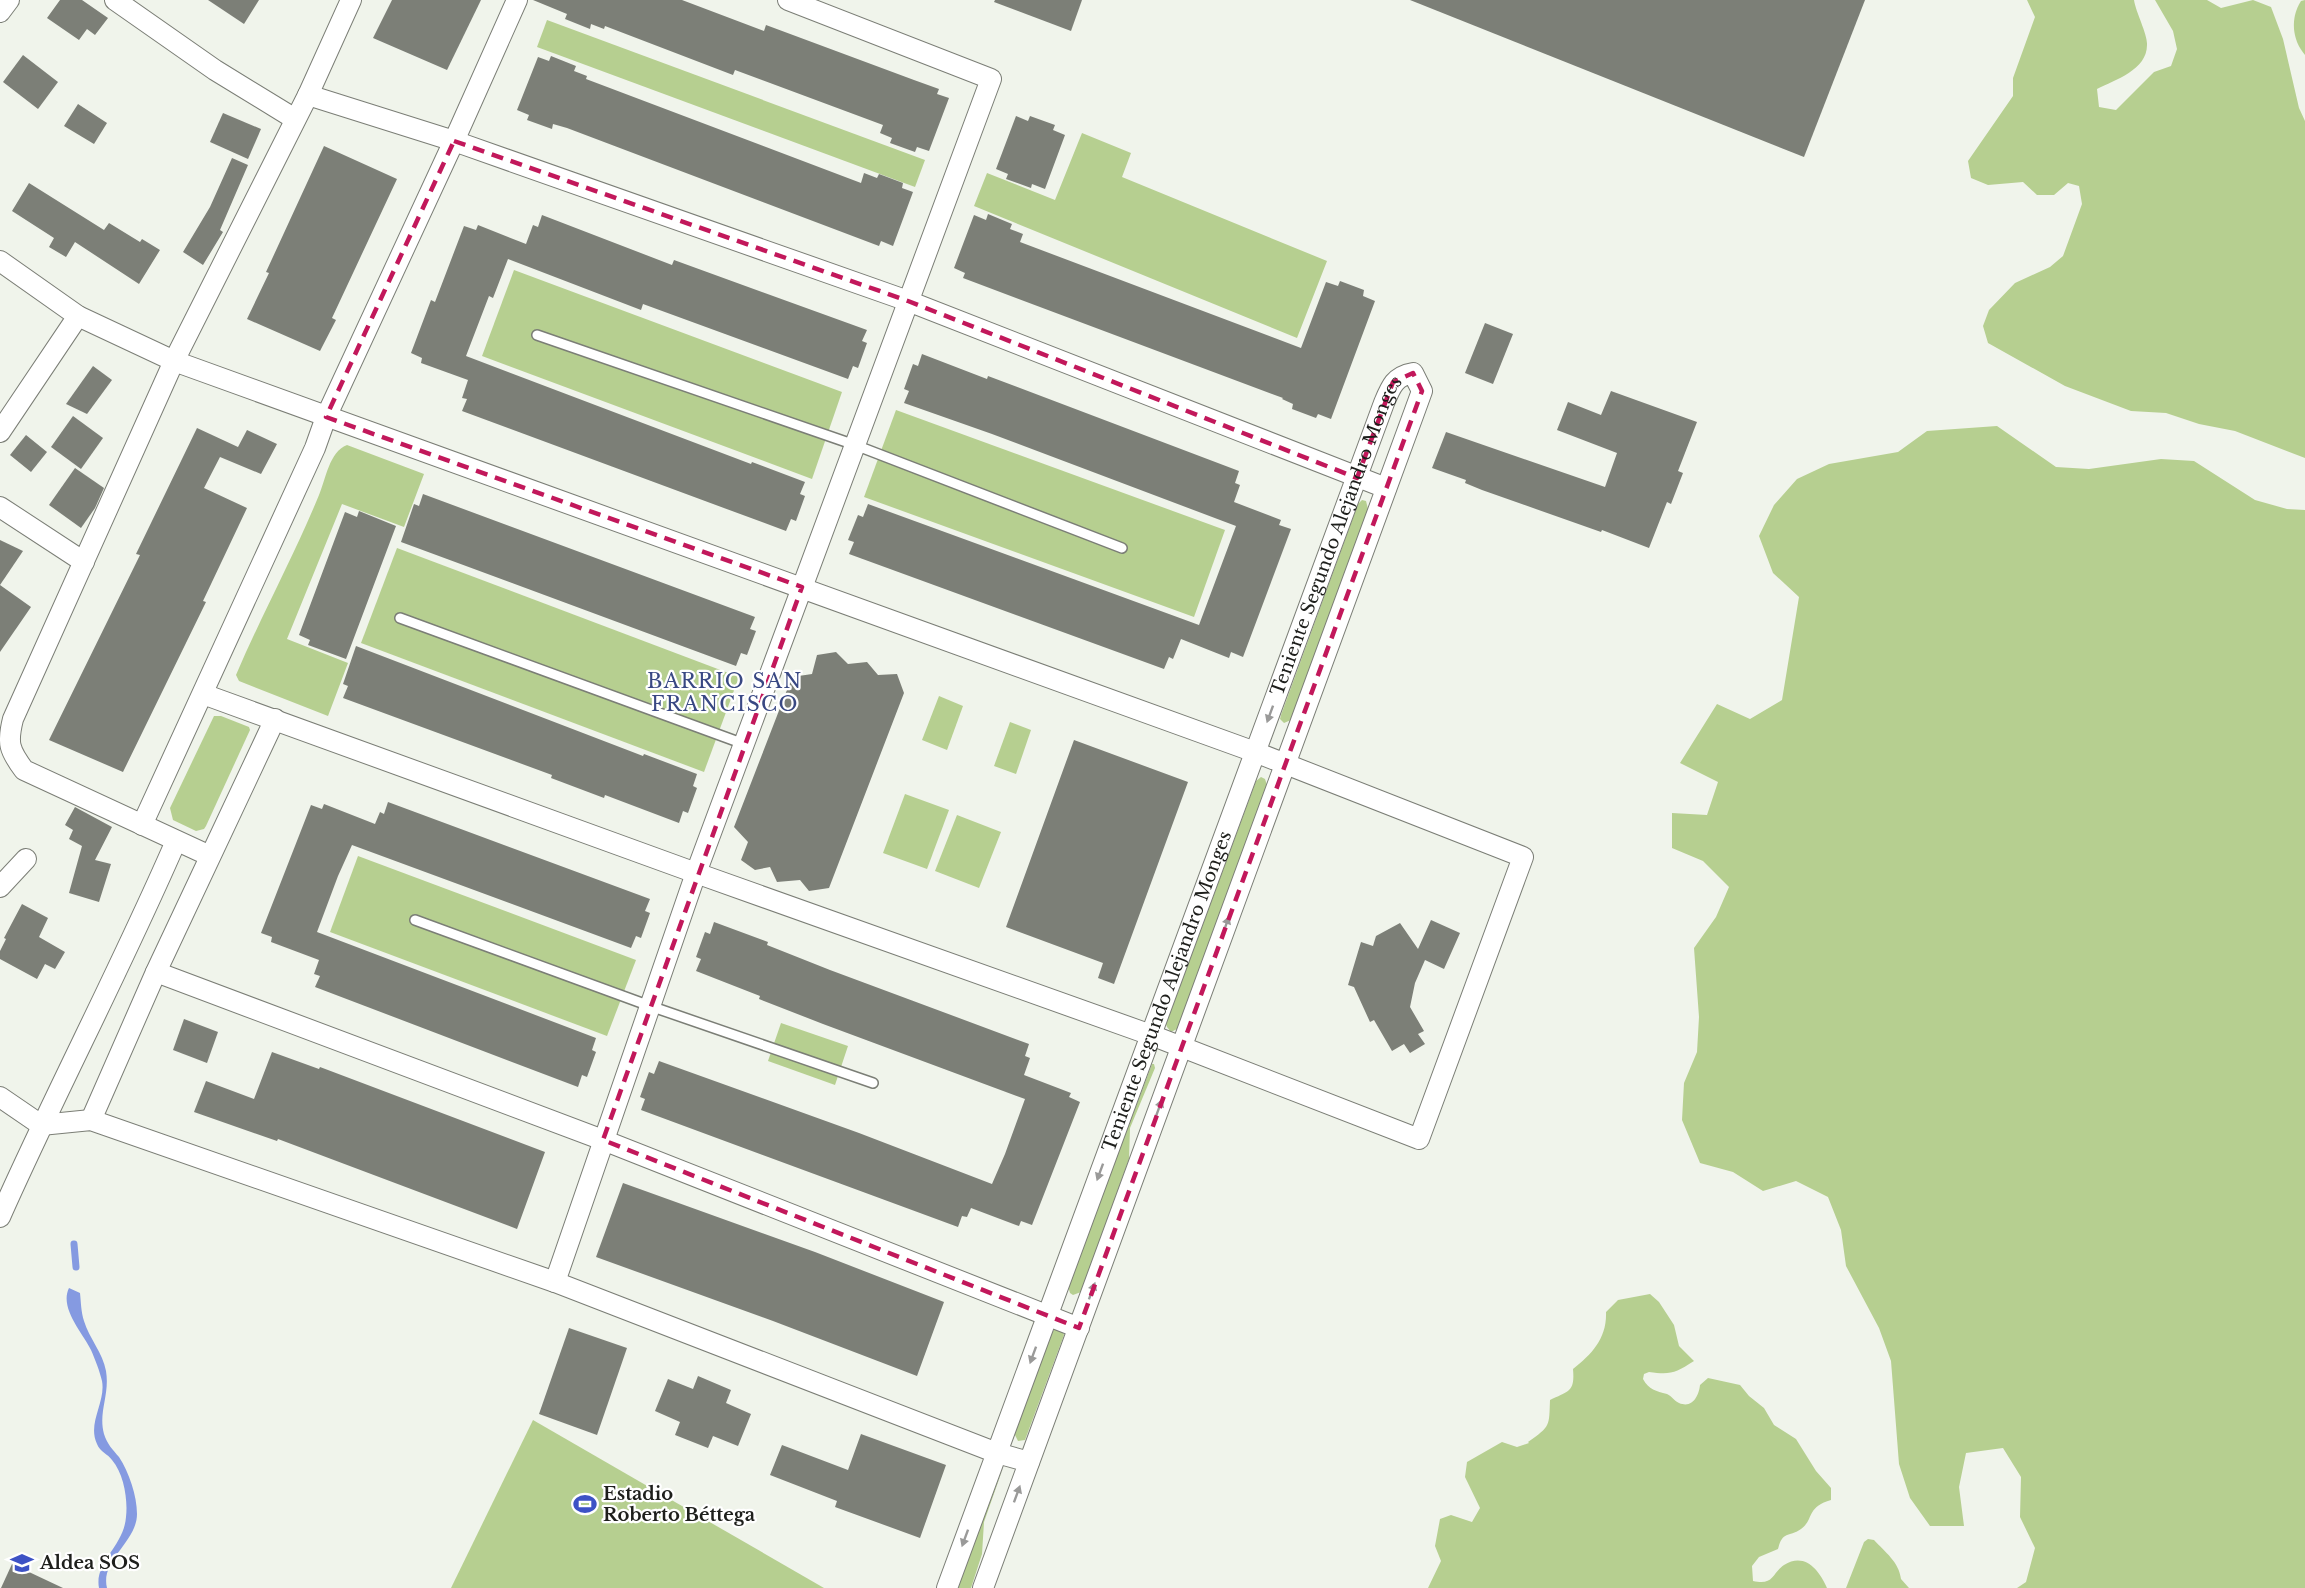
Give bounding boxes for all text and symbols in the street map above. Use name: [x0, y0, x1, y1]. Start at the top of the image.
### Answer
street label: Teniente Segundo Alejandro Monges: [1266, 371, 1407, 699]
district label: BARRIO SAN FRANCISCO: [647, 669, 803, 716]
one-way arrow: [1264, 705, 1274, 723]
street label: Teniente Segundo Alejandro Monges: [1098, 828, 1236, 1155]
one-way arrow: [1222, 916, 1231, 934]
one-way arrow: [1155, 1099, 1164, 1117]
one-way arrow: [1095, 1163, 1105, 1181]
one-way arrow: [1088, 1282, 1097, 1300]
one-way arrow: [1028, 1346, 1037, 1364]
place label: Estadio Roberto Béttega: [603, 1483, 756, 1526]
one-way arrow: [1013, 1485, 1023, 1503]
sports icon: Estadio Roberto Béttega: [572, 1491, 598, 1517]
one-way arrow: [960, 1529, 970, 1547]
school or university icon: Aldea SOS: [9, 1550, 35, 1576]
place label: Aldea SOS: [39, 1552, 140, 1574]

